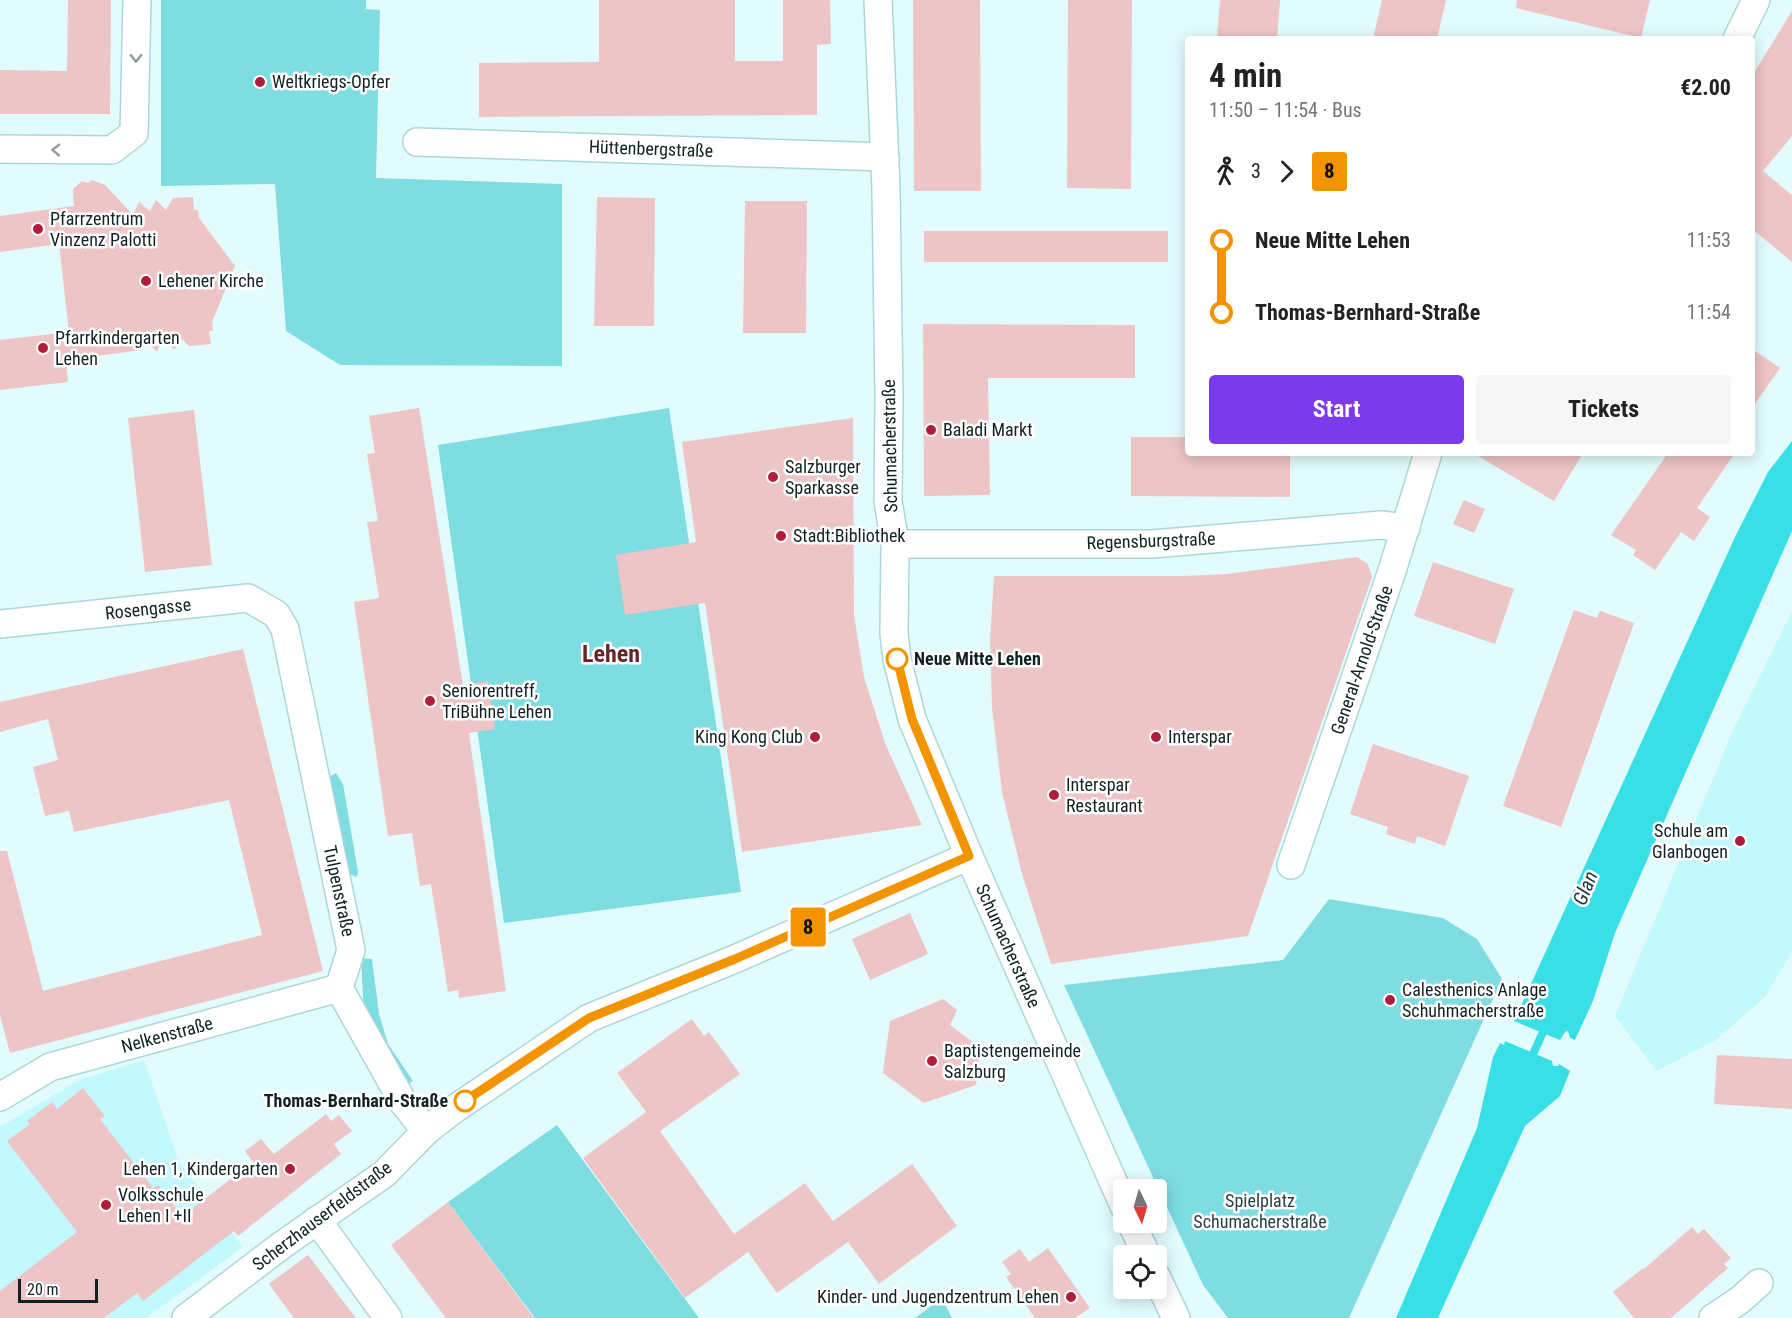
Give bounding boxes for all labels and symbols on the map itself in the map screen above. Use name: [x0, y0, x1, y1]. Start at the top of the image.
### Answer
one-way arrow: [130, 54, 142, 63]
place label: Weltkriegs-Opfer: [272, 71, 391, 92]
marker: Weltkriegs-Opfer: [253, 75, 267, 89]
street label: Hüttenbergstraße: [589, 136, 714, 161]
one-way arrow: [52, 144, 61, 156]
place label: Pfarrzentrum Vinzenz Palotti: [50, 208, 156, 250]
marker: Pfarrzentrum Vinzenz Palotti: [31, 222, 45, 236]
place label: Lehener Kirche: [158, 270, 264, 291]
marker: Lehener Kirche: [139, 274, 153, 288]
place label: Pfarrkindergarten Lehen: [55, 327, 180, 369]
marker: Pfarrkindergarten Lehen: [36, 341, 50, 355]
street label: Schumacherstraße: [878, 379, 901, 513]
place label: Baladi Markt: [943, 419, 1033, 440]
marker: Baladi Markt: [924, 423, 938, 437]
place label: Salzburger Sparkasse: [785, 456, 861, 498]
marker: Salzburger Sparkasse: [766, 470, 780, 484]
place label: Stadt:Bibliothek: [793, 525, 905, 546]
street label: Regensburgstraße: [1086, 528, 1216, 553]
marker: Stadt:Bibliothek: [774, 529, 788, 543]
street label: General-Arnold-Straße: [1326, 583, 1397, 737]
street label: Rosengasse: [104, 594, 192, 623]
district label: Lehen: [582, 640, 640, 668]
marker: Neue Mitte Lehen: [886, 648, 908, 670]
place label: Neue Mitte Lehen: [914, 648, 1041, 669]
place label: Seniorentreff, TriBühne Lehen: [442, 680, 552, 722]
marker: Seniorentreff, TriBühne Lehen: [423, 694, 437, 708]
place label: King Kong Club: [695, 726, 803, 747]
place label: Interspar: [1168, 726, 1232, 747]
marker: King Kong Club: [808, 730, 822, 744]
marker: Interspar: [1149, 730, 1163, 744]
place label: Interspar Restaurant: [1066, 774, 1143, 816]
marker: Interspar Restaurant: [1047, 788, 1061, 802]
place label: Schule am Glanbogen: [1652, 820, 1728, 862]
marker: Schule am Glanbogen: [1733, 834, 1747, 848]
street label: Tulpenstraße: [320, 843, 359, 938]
water label: Glan: [1567, 867, 1603, 909]
street label: Schumacherstraße: [972, 881, 1045, 1011]
line badge: 8: [788, 908, 828, 946]
place label: Calesthenics Anlage Schuhmacherstraße: [1402, 979, 1547, 1021]
marker: Calesthenics Anlage Schuhmacherstraße: [1383, 993, 1397, 1007]
street label: Nelkenstraße: [119, 1012, 215, 1057]
place label: Baptistengemeinde Salzburg: [944, 1040, 1081, 1082]
marker: Baptistengemeinde Salzburg: [925, 1054, 939, 1068]
place label: Thomas-Bernhard-Straße: [264, 1090, 448, 1111]
marker: Thomas-Bernhard-Straße: [454, 1090, 476, 1112]
street label: Scherzhauserfeldstraße: [248, 1156, 395, 1275]
place label: Lehen 1, Kindergarten: [123, 1158, 278, 1179]
marker: Lehen 1, Kindergarten: [283, 1162, 297, 1176]
north arrow: [1113, 1179, 1167, 1233]
place label: Volksschule Lehen I +II: [118, 1184, 204, 1226]
park label: Spielplatz Schumacherstraße: [1193, 1190, 1327, 1232]
marker: Volksschule Lehen I +II: [99, 1198, 113, 1212]
scale bar: [18, 1276, 98, 1304]
place label: Kinder- und Jugendzentrum Lehen: [817, 1286, 1059, 1307]
marker: Kinder- und Jugendzentrum Lehen: [1064, 1290, 1078, 1304]

